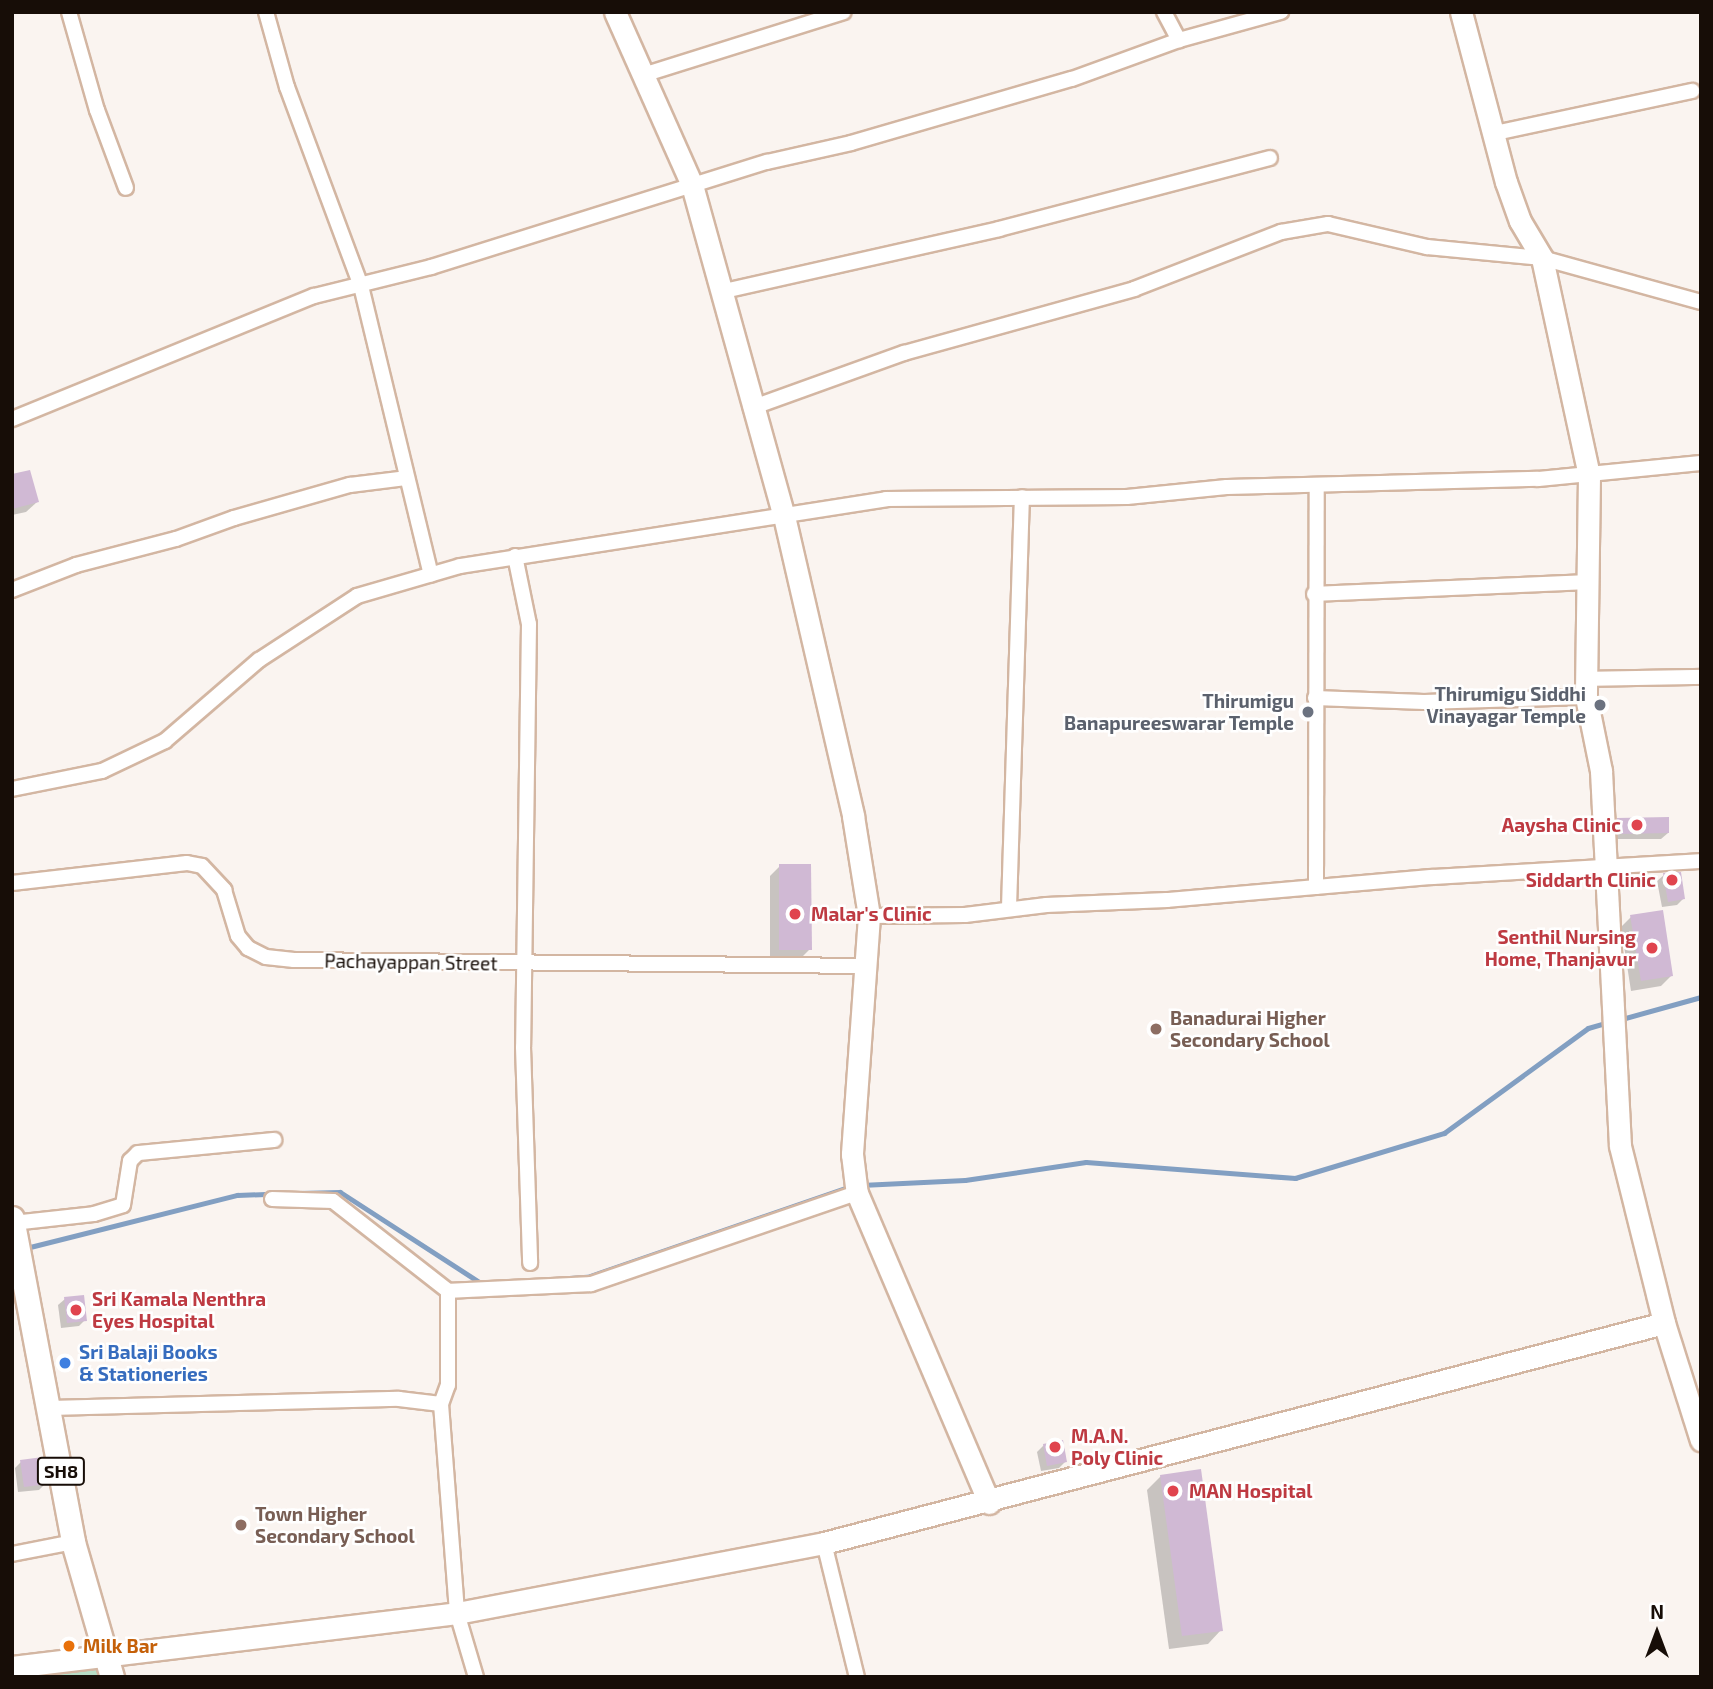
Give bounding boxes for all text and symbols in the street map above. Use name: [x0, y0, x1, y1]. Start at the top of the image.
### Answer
place label: Thirumigu Siddhi Vinayagar Temple: [1426, 683, 1586, 727]
place label: Thirumigu Banapureeswarar Temple: [1063, 690, 1294, 734]
marker: Thirumigu Siddhi Vinayagar Temple: [1592, 697, 1608, 713]
marker: Thirumigu Banapureeswarar Temple: [1300, 704, 1316, 720]
place label: Aaysha Clinic: [1502, 814, 1621, 836]
marker: Aaysha Clinic: [1627, 815, 1647, 835]
place label: Siddarth Clinic: [1526, 869, 1656, 891]
marker: Siddarth Clinic: [1662, 870, 1682, 890]
place label: Malar's Clinic: [811, 903, 932, 925]
marker: Malar's Clinic: [785, 904, 805, 924]
place label: Senthil Nursing Home, Thanjavur: [1484, 926, 1636, 970]
marker: Senthil Nursing Home, Thanjavur: [1642, 938, 1662, 958]
street label: Pachayappan Street: [324, 949, 498, 975]
place label: Banadurai Higher Secondary School: [1170, 1007, 1330, 1051]
marker: Banadurai Higher Secondary School: [1148, 1021, 1164, 1037]
place label: Sri Kamala Nenthra Eyes Hospital: [92, 1288, 266, 1332]
marker: Sri Kamala Nenthra Eyes Hospital: [66, 1300, 86, 1320]
place label: Sri Balaji Books & Stationeries: [79, 1341, 218, 1385]
marker: Sri Balaji Books & Stationeries: [57, 1355, 73, 1371]
place label: M.A.N. Poly Clinic: [1071, 1425, 1163, 1469]
marker: M.A.N. Poly Clinic: [1045, 1437, 1065, 1457]
road number: SH8: [36, 1456, 86, 1486]
place label: MAN Hospital: [1189, 1480, 1313, 1502]
marker: MAN Hospital: [1163, 1481, 1183, 1501]
place label: Town Higher Secondary School: [255, 1503, 415, 1547]
marker: Town Higher Secondary School: [233, 1517, 249, 1533]
north arrow: [1622, 1598, 1692, 1668]
text: N: [1650, 1600, 1664, 1623]
place label: Milk Bar: [83, 1635, 158, 1657]
marker: Milk Bar: [61, 1638, 77, 1654]

